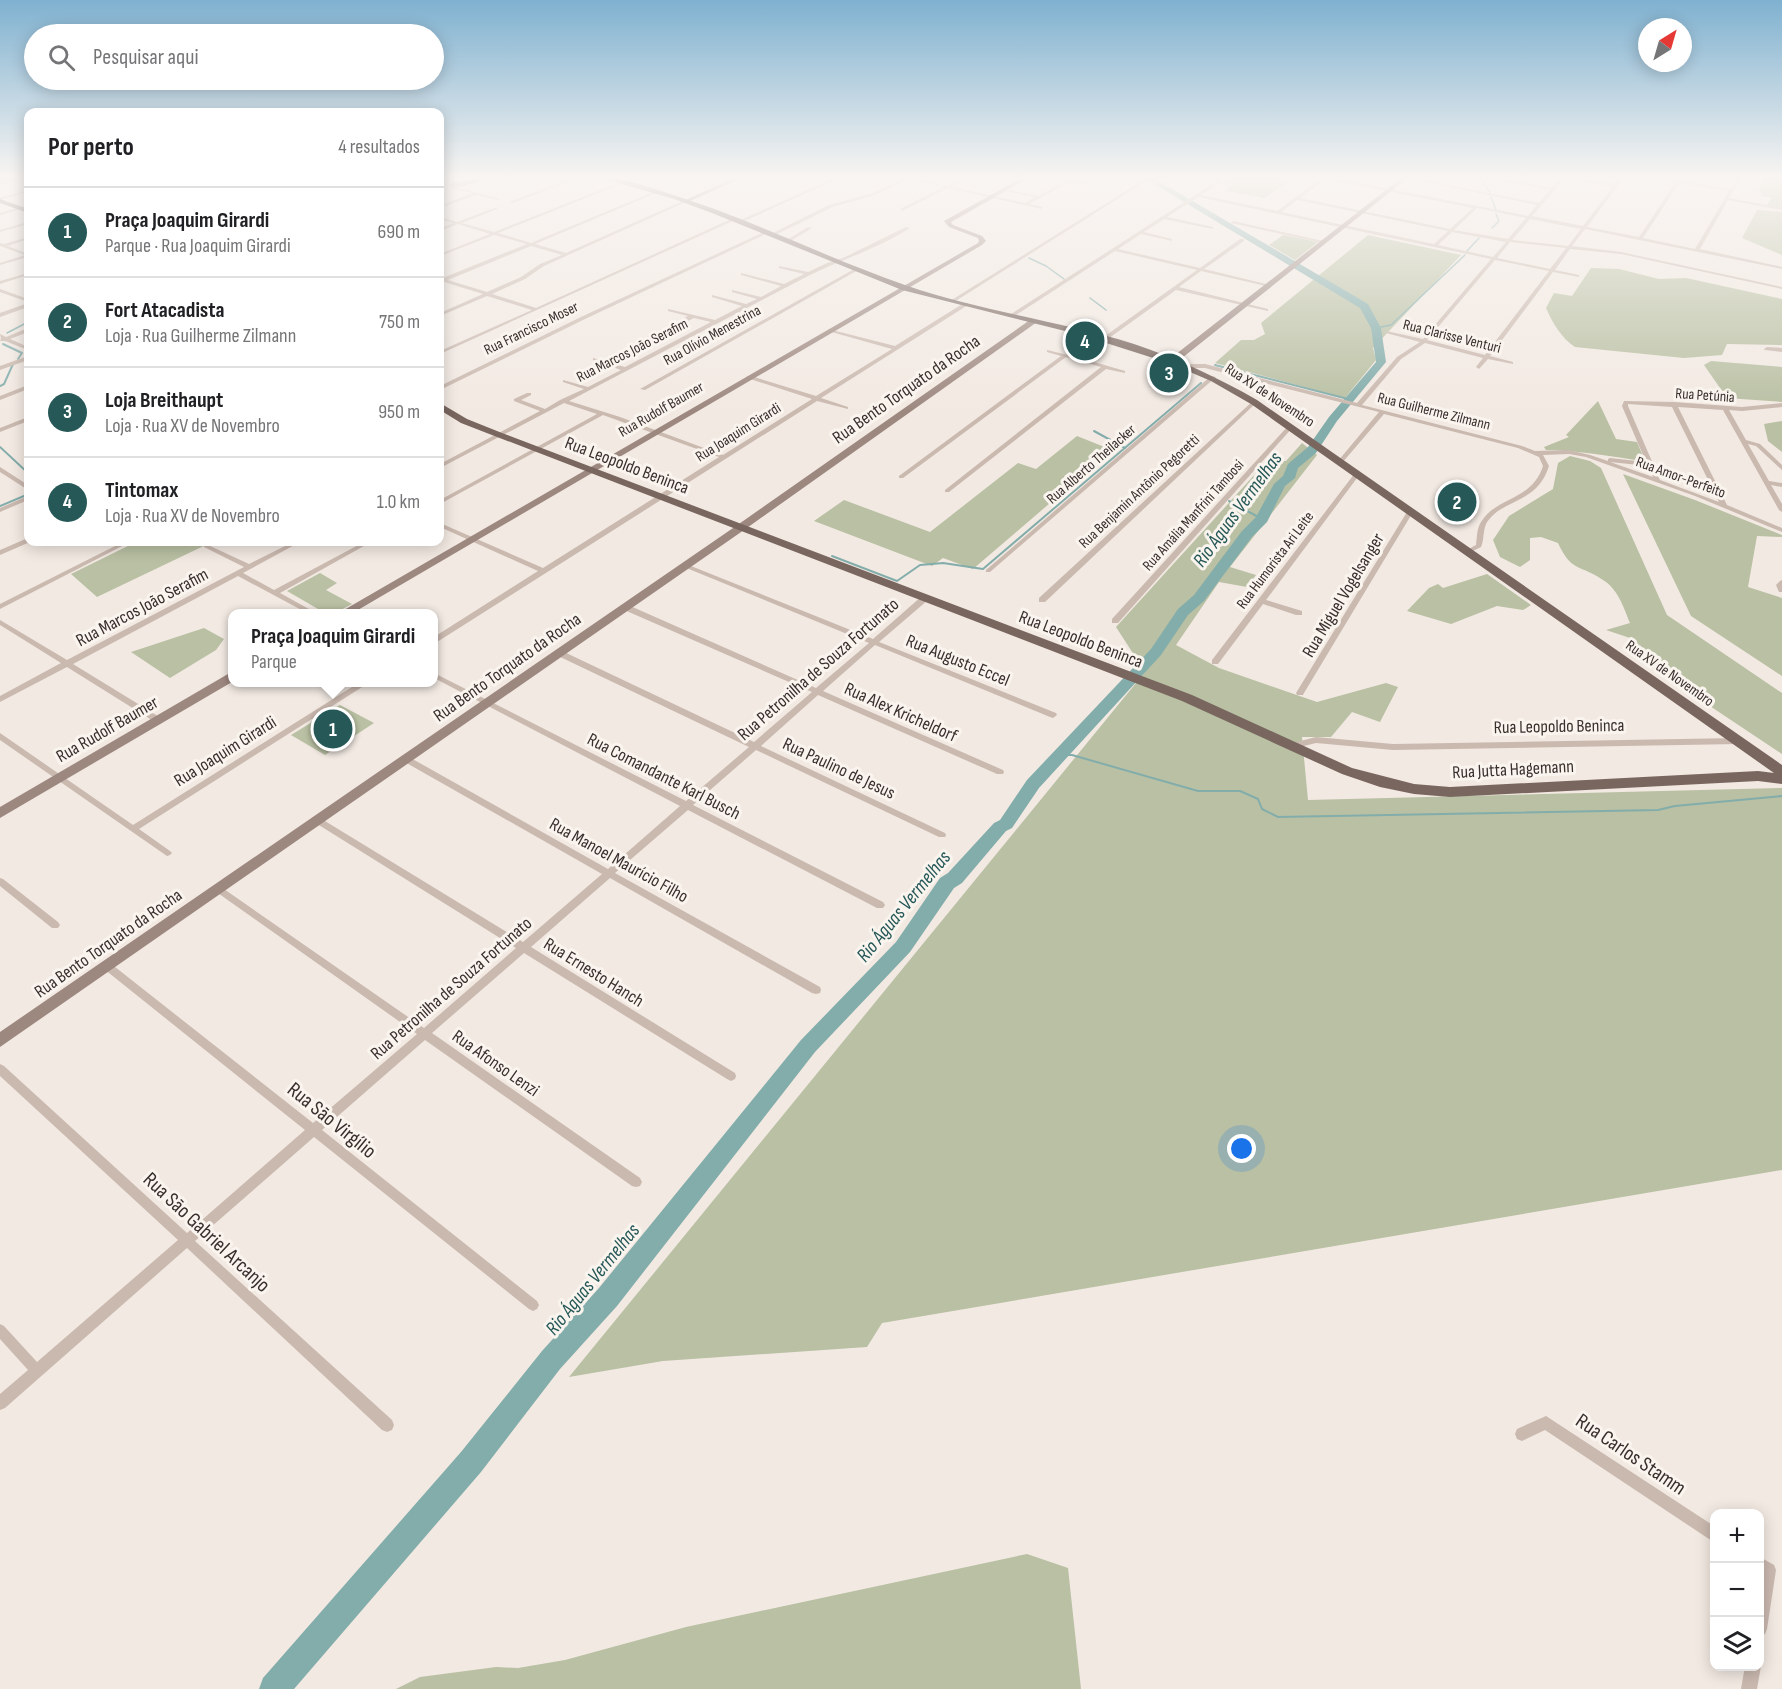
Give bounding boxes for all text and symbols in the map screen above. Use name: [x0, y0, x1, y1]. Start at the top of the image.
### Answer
north arrow: [1638, 18, 1692, 72]
search box: [24, 24, 444, 90]
icon: search: [45, 41, 78, 74]
text: Pesquisar aqui: [93, 44, 198, 71]
text: Por perto: [48, 132, 134, 163]
text: 4 resultados: [338, 135, 420, 159]
text: Praça Joaquim Girardi: [105, 207, 269, 234]
text: 1: [64, 220, 71, 244]
text: 690 m: [378, 220, 420, 244]
text: Parque · Rua Joaquim Girardi: [105, 234, 291, 258]
text: Fort Atacadista: [105, 297, 225, 324]
street label: Rua Francisco Moser: [481, 297, 582, 360]
street label: Rua Olívio Menestrina: [660, 301, 764, 370]
text: 2: [63, 310, 72, 334]
text: 750 m: [379, 310, 420, 334]
street label: Rua Marcos João Serafim: [573, 314, 691, 387]
street label: Rua Clarisse Venturi: [1401, 315, 1503, 358]
pin: 4: [1066, 318, 1104, 364]
text: Loja · Rua Guilherme Zilmann: [105, 324, 296, 348]
street label: Rua Bento Torquato da Rocha: [829, 331, 984, 448]
pin: 3: [1150, 350, 1188, 395]
street label: Rua XV de Novembro: [1221, 359, 1318, 431]
street label: Rua Rudolf Baumer: [615, 377, 708, 441]
street label: Rua Petúnia: [1675, 384, 1736, 407]
text: Loja Breithaupt: [105, 387, 223, 414]
street label: Rua Guilherme Zilmann: [1376, 388, 1492, 435]
street label: Rua Joaquim Girardi: [692, 399, 785, 466]
text: 3: [63, 400, 72, 424]
text: 950 m: [378, 400, 420, 424]
text: Loja · Rua XV de Novembro: [105, 414, 280, 438]
street label: Rua Alberto Theilacker: [1043, 420, 1140, 508]
street label: Rua Benjamin Antônio Pegoretti: [1075, 430, 1204, 552]
street label: Rua Leopoldo Beninca: [562, 432, 692, 499]
water label: Rio Águas Vermelhas: [1188, 447, 1288, 572]
street label: Rua Amor-Perfeito: [1633, 452, 1728, 502]
street label: Rua Amália Manfrini Tambosi: [1139, 456, 1248, 575]
text: Tintomax: [105, 477, 178, 504]
pin: 2: [1438, 480, 1476, 524]
text: 4: [63, 490, 72, 514]
text: 1.0 km: [377, 490, 420, 514]
text: Loja · Rua XV de Novembro: [105, 504, 280, 528]
street label: Rua Humorista Ari Leite: [1233, 508, 1318, 613]
street label: Rua Miguel Vogelsanger: [1298, 529, 1389, 661]
street label: Rua Marcos João Serafim: [73, 564, 212, 651]
street label: Rua Petronilha de Souza Fortunato: [733, 594, 903, 745]
street label: Rua Leopoldo Beninca: [1016, 606, 1146, 673]
popup: [228, 609, 438, 687]
street label: Rua Bento Torquato da Rocha: [430, 609, 585, 726]
text: Praça Joaquim Girardi: [251, 623, 415, 650]
street label: Rua Augusto Eccel: [903, 630, 1013, 691]
street label: Rua XV de Novembro: [1622, 636, 1717, 711]
text: Parque: [251, 650, 297, 674]
street label: Rua Alex Kricheldorf: [841, 678, 961, 747]
street label: Rua Rudolf Baumer: [52, 692, 162, 767]
pin: 1: [314, 706, 352, 752]
street label: Rua Joaquim Girardi: [170, 712, 280, 791]
street label: Rua Leopoldo Beninca: [1493, 715, 1625, 738]
street label: Rua Comandante Karl Busch: [584, 729, 744, 824]
street label: Rua Paulino de Jesus: [779, 733, 898, 804]
street label: Rua Jutta Hagemann: [1452, 756, 1574, 783]
street label: Rua Manoel Maurício Filho: [546, 814, 692, 907]
water label: Rio Águas Vermelhas: [852, 846, 956, 967]
street label: Rua Bento Torquato da Rocha: [31, 885, 186, 1002]
street label: Rua Petronilha de Souza Fortunato: [366, 913, 536, 1064]
street label: Rua Ernesto Hanch: [540, 933, 648, 1012]
street label: Rua Afonso Lenzi: [448, 1026, 543, 1101]
street label: Rua São Virgílio: [282, 1077, 381, 1164]
your location: [1227, 1134, 1256, 1163]
street label: Rua São Gabriel Arcanjo: [138, 1167, 275, 1298]
water label: Rio Águas Vermelhas: [541, 1219, 645, 1340]
street label: Rua Carlos Stamm: [1571, 1408, 1691, 1500]
map controls: [1710, 1509, 1764, 1671]
button: +: [1710, 1509, 1764, 1563]
button: −: [1710, 1563, 1764, 1617]
button: layers: [1710, 1617, 1764, 1671]

